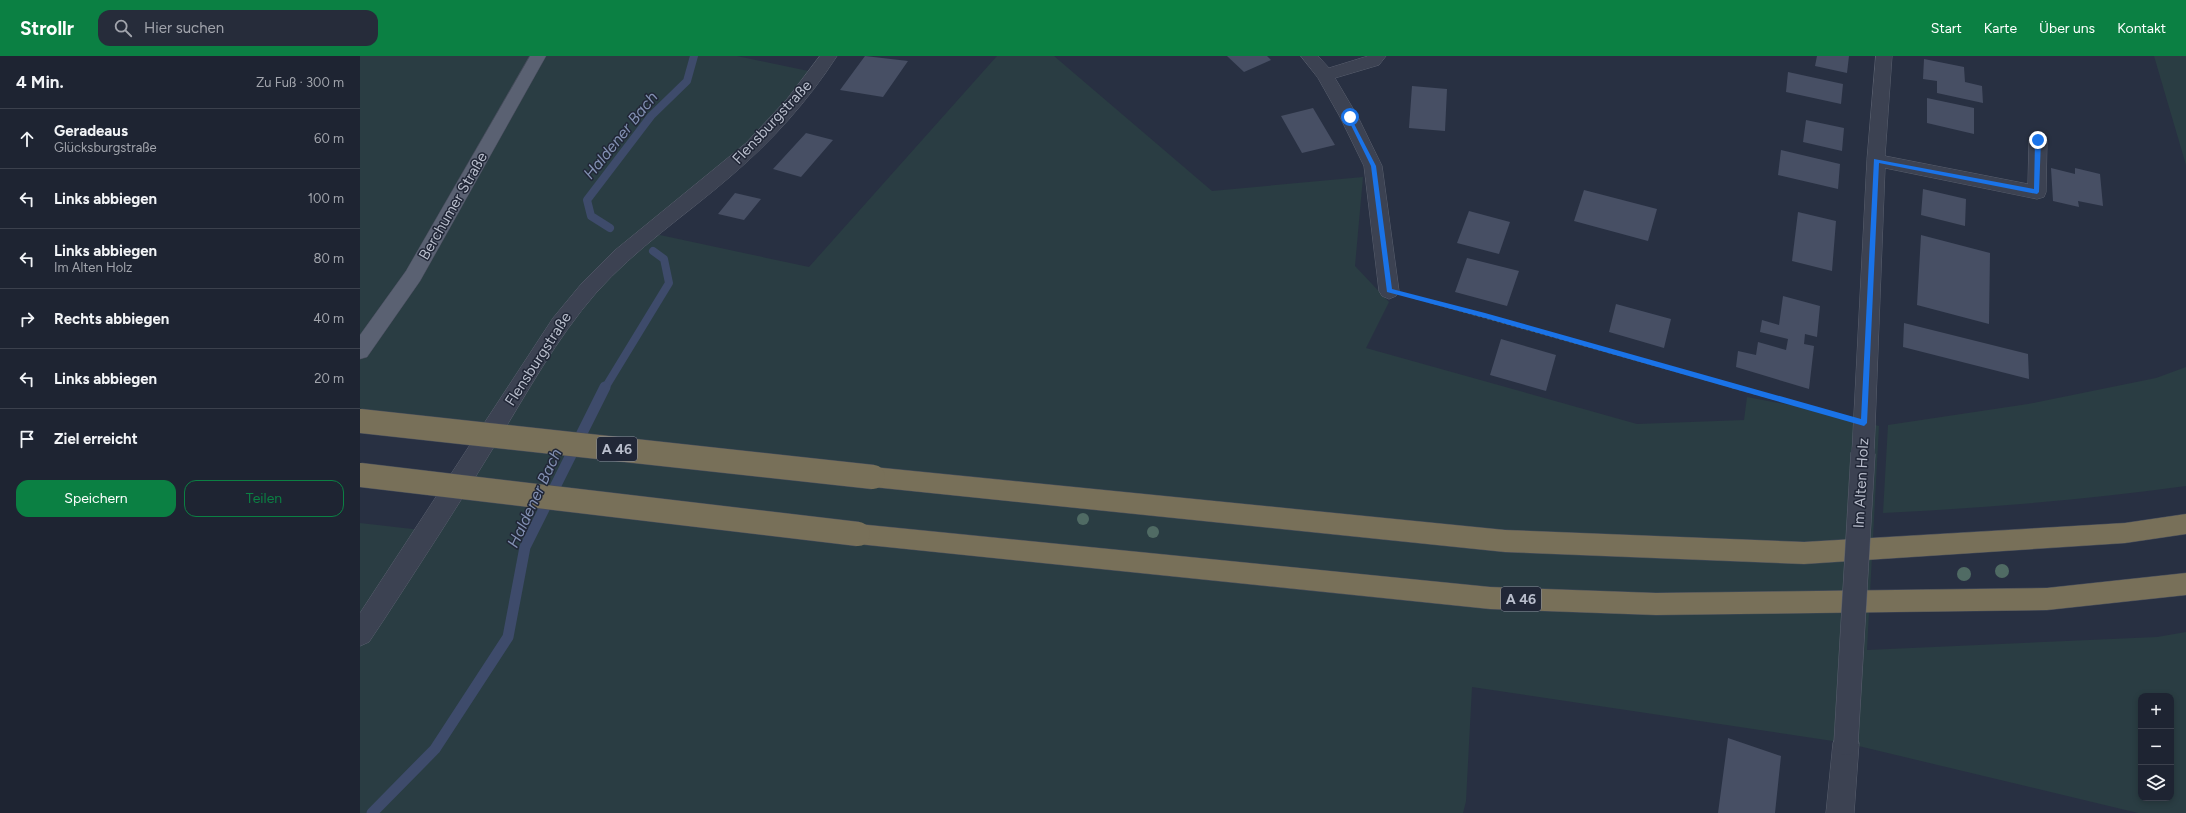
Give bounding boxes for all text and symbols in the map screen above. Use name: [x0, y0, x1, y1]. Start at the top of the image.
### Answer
search box: [98, 10, 378, 46]
text: Strollr: [20, 17, 74, 40]
icon: search: [112, 17, 134, 39]
text: Hier suchen: [144, 19, 224, 37]
text: Start: [1931, 20, 1962, 37]
text: Karte: [1984, 20, 2017, 37]
text: Über uns: [2039, 20, 2095, 37]
text: Kontakt: [2117, 20, 2166, 37]
text: 4 Min.: [16, 72, 64, 92]
text: Zu Fuß · 300 m: [256, 75, 344, 90]
street label: Flensburgstraße: [729, 76, 815, 168]
water label: Haldener Bach: [579, 88, 661, 183]
route start: [1341, 108, 1359, 126]
text: Geradeaus: [54, 122, 128, 140]
icon: ahead: [16, 128, 38, 150]
text: 60 m: [314, 131, 344, 146]
route end: [2029, 131, 2047, 149]
text: Glücksburgstraße: [54, 140, 157, 155]
street label: Berchumer Straße: [415, 149, 491, 263]
icon: left: [16, 188, 38, 210]
text: Links abbiegen: [54, 190, 157, 208]
text: 100 m: [308, 191, 344, 206]
text: Links abbiegen: [54, 242, 157, 260]
icon: left: [16, 248, 38, 270]
text: 80 m: [313, 251, 344, 266]
text: Im Alten Holz: [54, 260, 132, 275]
icon: right: [16, 308, 38, 330]
street label: Flensburgstraße: [501, 309, 575, 409]
text: Rechts abbiegen: [54, 310, 169, 328]
text: 40 m: [313, 311, 344, 326]
icon: left: [16, 368, 38, 390]
text: Links abbiegen: [54, 370, 157, 388]
text: 20 m: [314, 371, 344, 386]
icon: arrive: [16, 428, 38, 450]
text: Ziel erreicht: [54, 430, 138, 448]
road number: A 46: [597, 437, 637, 461]
street label: Im Alten Holz: [1850, 437, 1872, 529]
water label: Haldener Bach: [503, 446, 566, 551]
button: Speichern: [16, 480, 176, 517]
button: Teilen: [184, 480, 344, 517]
road number: A 46: [1501, 587, 1541, 611]
map controls: [2138, 693, 2174, 801]
button: +: [2138, 693, 2174, 729]
button: −: [2138, 729, 2174, 765]
button: layers: [2138, 765, 2174, 801]

